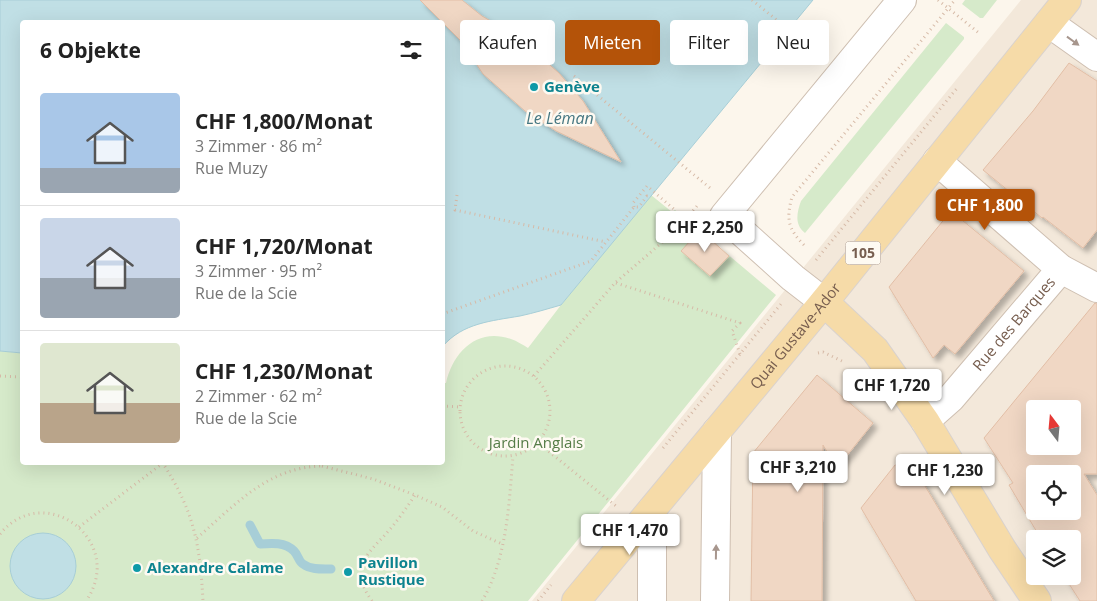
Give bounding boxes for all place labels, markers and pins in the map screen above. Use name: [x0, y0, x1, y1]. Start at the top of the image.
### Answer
place label: Genève: [544, 76, 600, 96]
marker: Genève: [528, 81, 540, 93]
pin: CHF 1,800: [928, 188, 1042, 231]
pin: CHF 2,250: [648, 210, 762, 253]
pin: CHF 1,720: [835, 368, 949, 411]
pin: CHF 3,210: [741, 450, 855, 493]
pin: CHF 1,230: [888, 454, 1002, 496]
pin: CHF 1,470: [573, 514, 687, 556]
place label: Pavillon Rustique: [358, 552, 425, 589]
place label: Alexandre Calame: [147, 557, 283, 577]
marker: Alexandre Calame: [131, 562, 143, 574]
marker: Pavillon Rustique: [342, 566, 354, 578]

